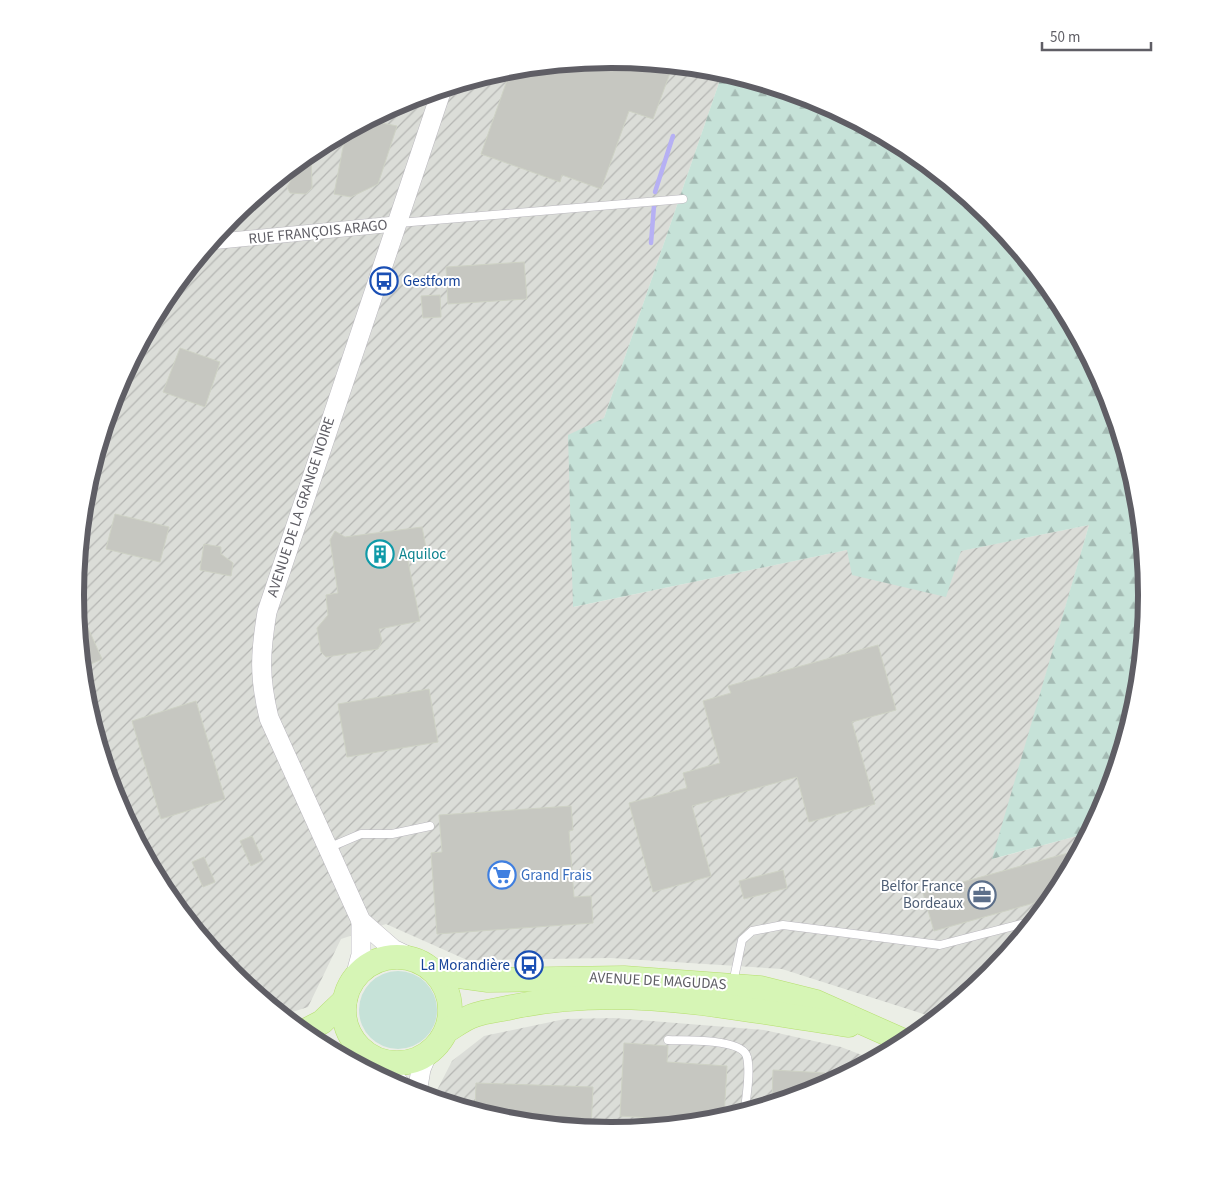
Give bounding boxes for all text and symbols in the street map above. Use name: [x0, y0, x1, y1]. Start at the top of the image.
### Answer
scale bar: [1042, 20, 1151, 52]
text: 50 m: [1050, 27, 1080, 48]
street label: RUE FRANÇOIS ARAGO: [247, 214, 389, 250]
bus stop icon: Gestform: [369, 266, 399, 296]
place label: Gestform: [403, 271, 461, 292]
street label: AVENUE DE LA GRANGE NOIRE: [262, 414, 340, 600]
building icon: Aquiloc: [365, 539, 395, 569]
place label: Aquiloc: [399, 544, 446, 565]
supermarket icon: Grand Frais: [487, 860, 517, 890]
place label: Grand Frais: [521, 865, 592, 886]
place label: Belfor France Bordeaux: [881, 876, 963, 914]
office icon: Belfor France Bordeaux: [967, 880, 997, 910]
bus stop icon: La Morandière: [514, 950, 544, 980]
place label: La Morandière: [421, 955, 510, 976]
street label: AVENUE DE MAGUDAS: [589, 967, 727, 995]

